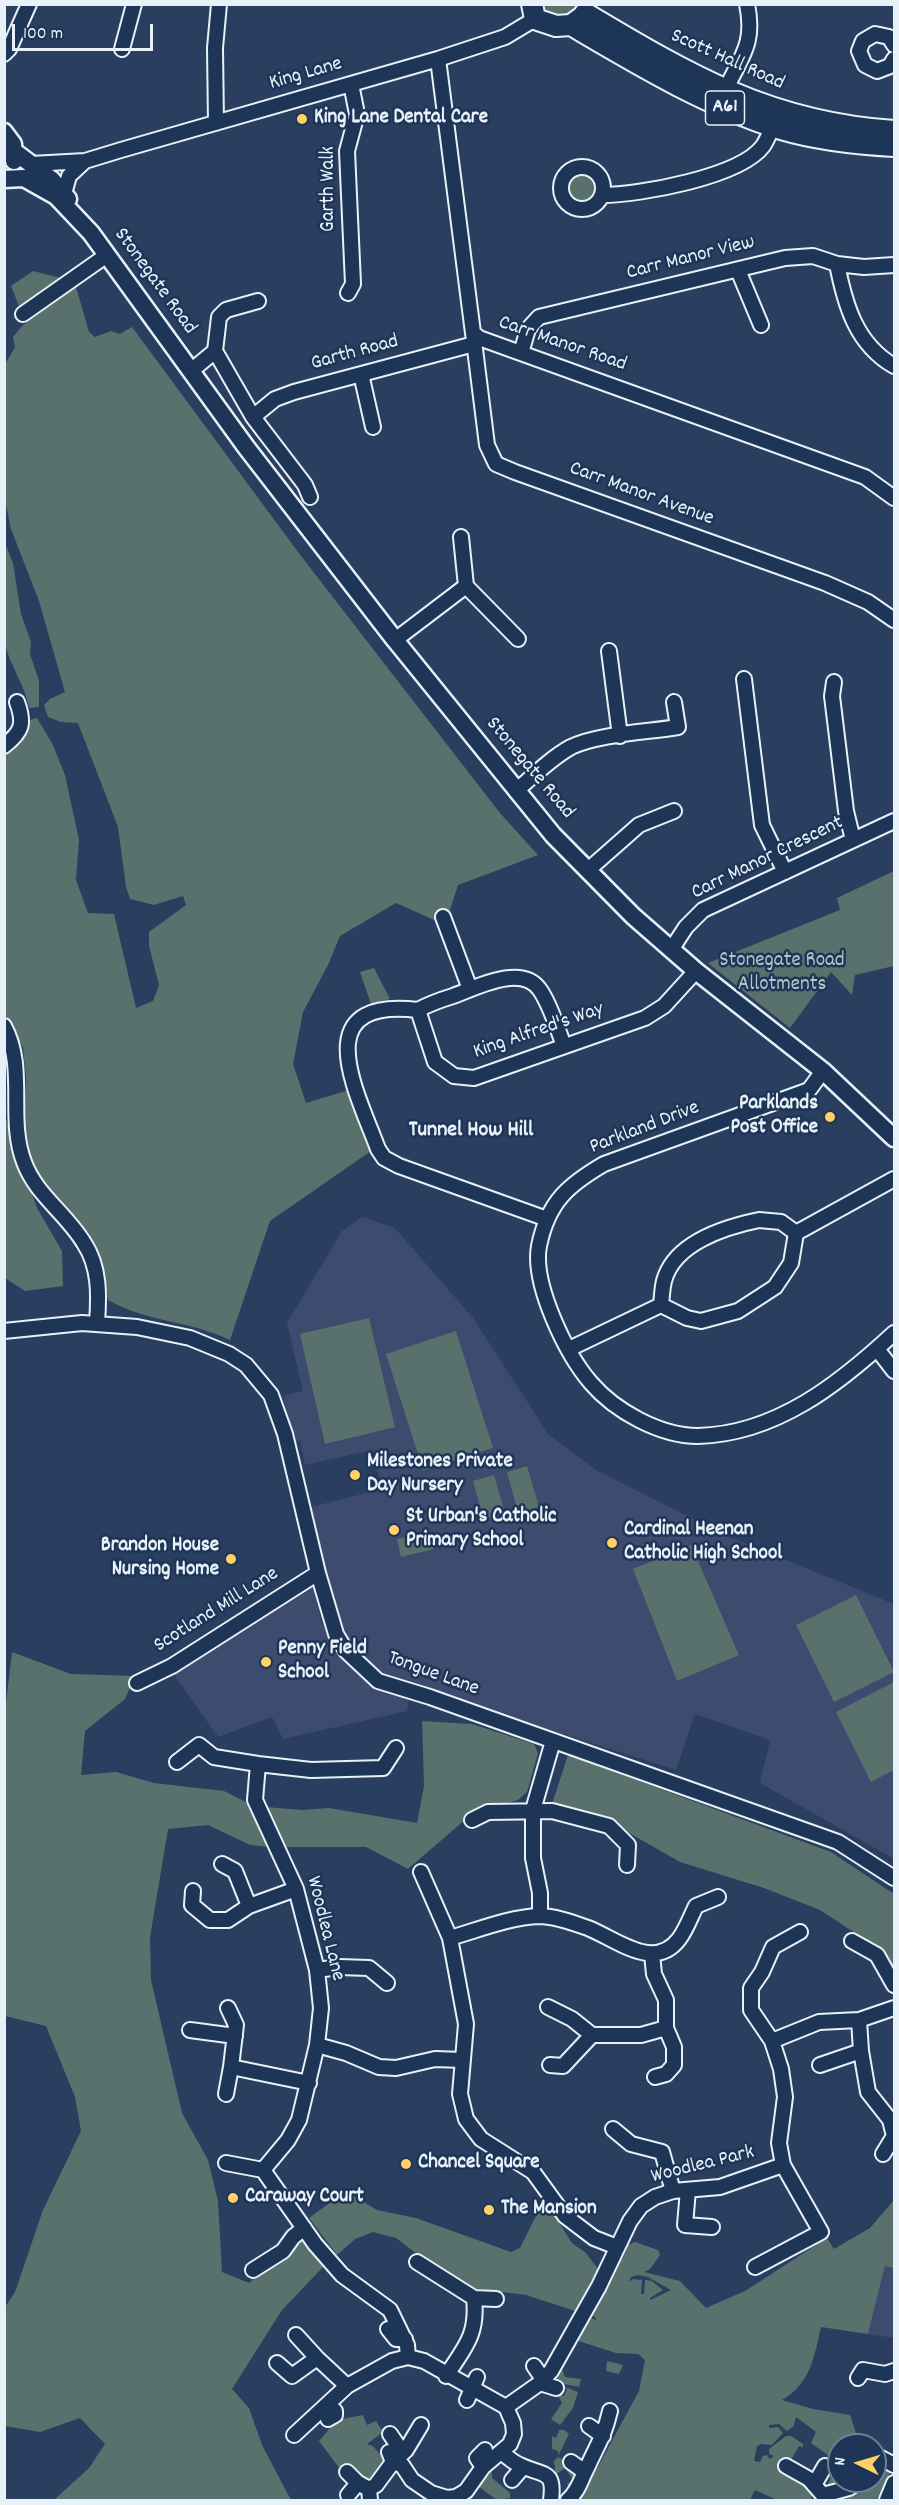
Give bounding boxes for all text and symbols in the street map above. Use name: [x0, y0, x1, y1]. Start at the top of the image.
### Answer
scale bar: [15, 12, 156, 50]
text: 100 m: [23, 22, 63, 47]
street label: Scott Hall Road: [666, 25, 788, 97]
street label: King Lane: [267, 53, 345, 97]
road number: A61: [706, 91, 744, 125]
place label: King Lane Dental Care: [314, 106, 488, 132]
marker: King Lane Dental Care: [295, 112, 309, 126]
street label: Garth Walk: [317, 146, 343, 232]
street label: Stonegate Road: [107, 224, 201, 340]
street label: Carr Manor View: [624, 231, 758, 287]
street label: Carr Manor Road: [495, 311, 629, 379]
street label: Garth Road: [308, 330, 402, 378]
street label: Carr Manor Avenue: [565, 457, 717, 533]
street label: Stonegate Road: [479, 713, 579, 825]
street label: Carr Manor Crescent: [688, 811, 848, 907]
park label: Stonegate Road Allotments: [719, 949, 845, 999]
street label: King Alfred's Way: [471, 998, 607, 1066]
place label: Parklands Post Office: [731, 1092, 818, 1142]
street label: Parkland Drive: [587, 1097, 703, 1161]
marker: Parklands Post Office: [823, 1110, 837, 1124]
district label: Tunnel How Hill: [409, 1119, 533, 1145]
place label: Milestones Private Day Nursery: [367, 1450, 513, 1500]
marker: Milestones Private Day Nursery: [348, 1468, 362, 1482]
place label: St Urban's Catholic Primary School: [406, 1505, 556, 1555]
place label: Cardinal Heenan Catholic High School: [624, 1518, 782, 1568]
marker: St Urban's Catholic Primary School: [387, 1523, 401, 1537]
place label: Brandon House Nursing Home: [101, 1534, 219, 1584]
marker: Cardinal Heenan Catholic High School: [605, 1536, 619, 1550]
marker: Brandon House Nursing Home: [224, 1552, 238, 1566]
street label: Scotland Mill Lane: [150, 1563, 284, 1659]
place label: Penny Field School: [278, 1637, 367, 1687]
street label: Tongue Lane: [384, 1647, 482, 1703]
marker: Penny Field School: [259, 1655, 273, 1669]
street label: Woodlea Lane: [299, 1874, 349, 1984]
street label: Woodlea Park: [649, 2141, 757, 2191]
place label: Chancel Square: [418, 2151, 540, 2177]
marker: Chancel Square: [399, 2157, 413, 2171]
place label: Caraway Court: [245, 2185, 364, 2211]
marker: Caraway Court: [226, 2191, 240, 2205]
place label: The Mansion: [501, 2197, 597, 2223]
marker: The Mansion: [482, 2203, 496, 2217]
north arrow: [827, 2433, 887, 2493]
text: N: [829, 2457, 852, 2467]

